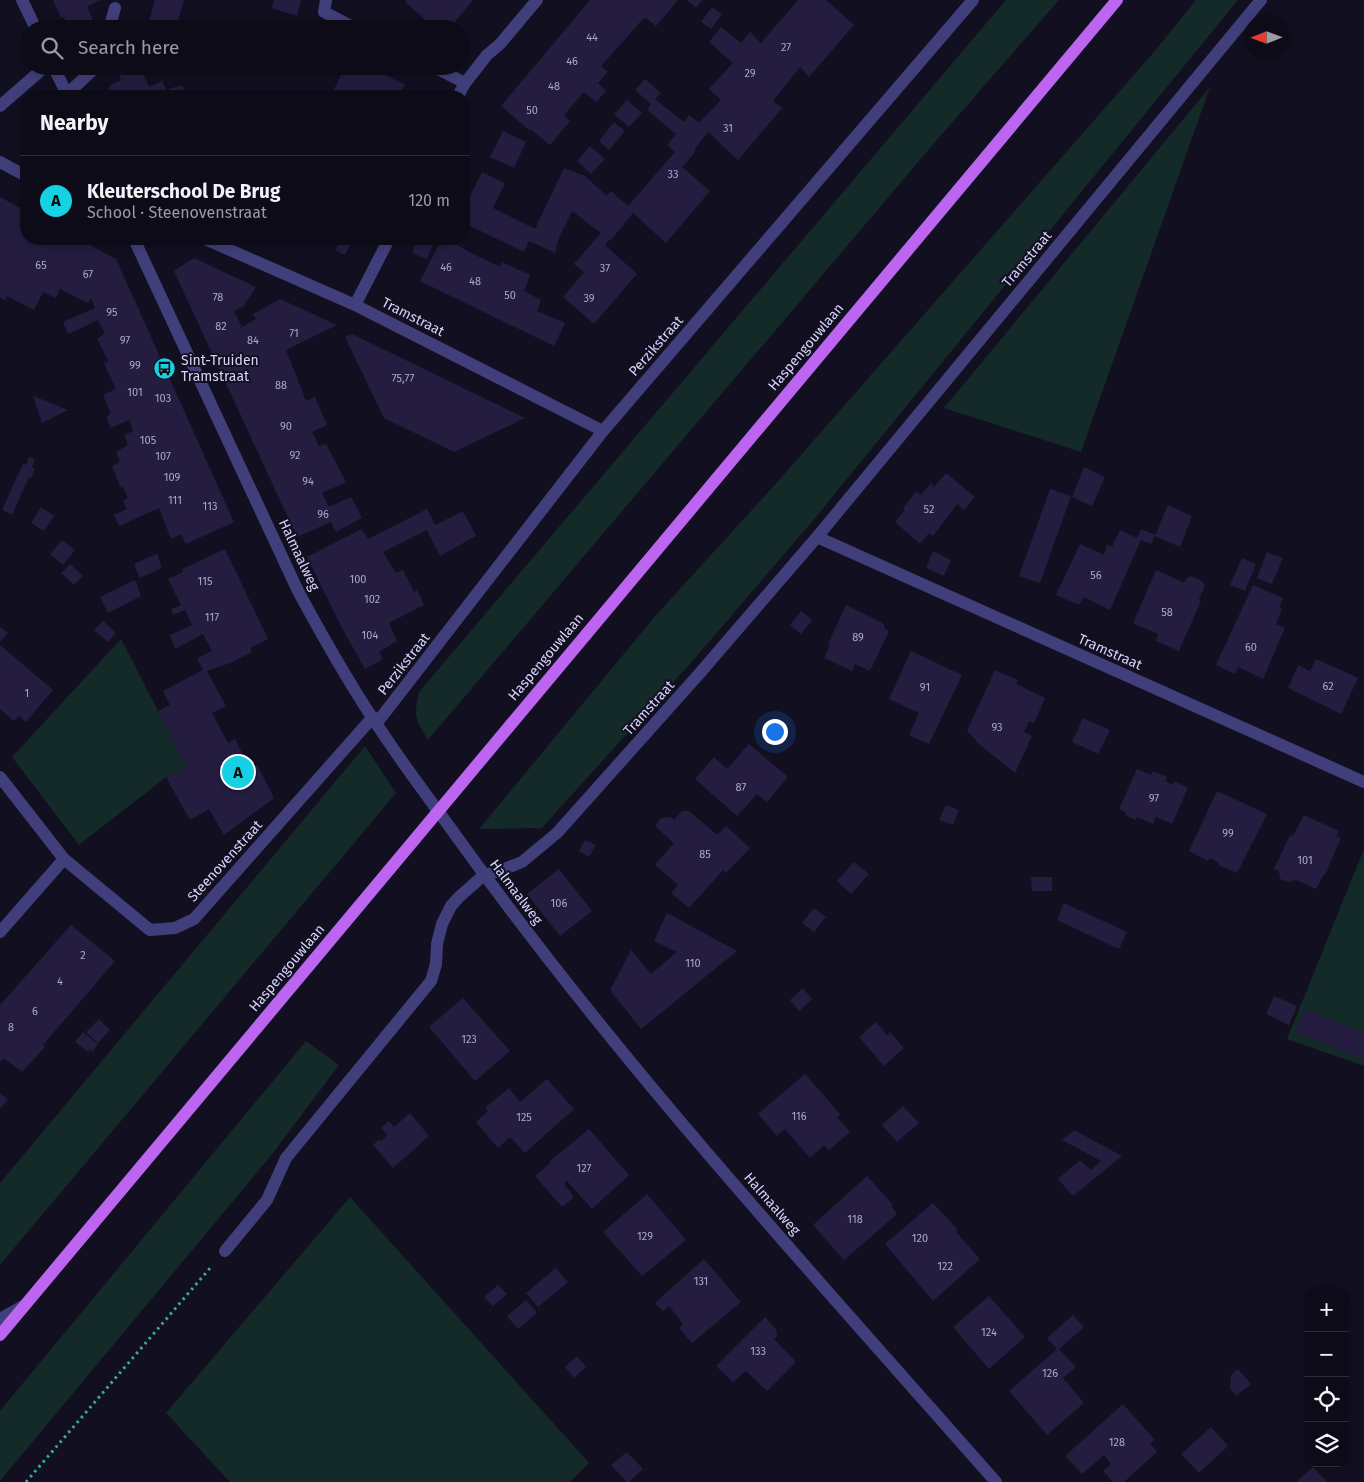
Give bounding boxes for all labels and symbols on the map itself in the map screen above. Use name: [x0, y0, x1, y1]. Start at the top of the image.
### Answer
north arrow: [1244, 15, 1289, 60]
house number: 44: [586, 31, 598, 44]
house number: 27: [781, 41, 791, 54]
house number: 46: [566, 55, 578, 68]
house number: 29: [744, 67, 756, 80]
house number: 48: [548, 80, 560, 93]
house number: 50: [526, 104, 538, 117]
house number: 31: [723, 122, 733, 135]
house number: 33: [668, 168, 678, 181]
street label: Tramstraat: [999, 227, 1056, 291]
house number: 65: [35, 259, 47, 272]
house number: 46: [440, 261, 452, 274]
house number: 37: [600, 262, 610, 275]
house number: 67: [83, 268, 93, 281]
house number: 48: [469, 275, 481, 288]
house number: 50: [504, 289, 516, 302]
house number: 78: [213, 291, 223, 304]
house number: 39: [583, 292, 595, 305]
street label: Tramstraat: [379, 294, 448, 340]
street label: Haspengouwlaan: [765, 300, 847, 394]
house number: 95: [106, 306, 118, 319]
street label: Perzikstraat: [625, 312, 687, 380]
house number: 82: [215, 320, 227, 333]
house number: 71: [289, 327, 299, 340]
house number: 97: [120, 334, 130, 347]
house number: 84: [247, 334, 259, 347]
place label: Sint-Truiden Tramstraat: [181, 352, 259, 385]
bus stop icon: Sint-Truiden Tramstraat: [153, 356, 177, 380]
house number: 99: [129, 359, 141, 372]
house number: 75,77: [392, 372, 414, 385]
house number: 88: [275, 379, 287, 392]
house number: 101: [127, 386, 143, 399]
house number: 103: [155, 392, 171, 405]
house number: 90: [280, 420, 292, 433]
house number: 105: [140, 434, 157, 447]
house number: 92: [290, 449, 300, 462]
house number: 107: [155, 450, 171, 463]
house number: 109: [164, 471, 181, 484]
house number: 94: [302, 475, 314, 488]
house number: 111: [168, 494, 182, 507]
house number: 113: [203, 500, 217, 513]
house number: 52: [924, 503, 934, 516]
house number: 96: [317, 508, 329, 521]
street label: Halmaalweg: [275, 516, 323, 594]
house number: 56: [1090, 569, 1102, 582]
house number: 100: [349, 573, 367, 586]
house number: 115: [198, 575, 213, 588]
house number: 102: [364, 593, 380, 606]
house number: 58: [1161, 606, 1173, 619]
street label: Haspengouwlaan: [505, 610, 587, 704]
house number: 117: [205, 611, 219, 624]
house number: 104: [362, 629, 379, 642]
street label: Perzikstraat: [374, 629, 434, 699]
street label: Tramstraat: [1075, 630, 1145, 674]
house number: 89: [852, 631, 864, 644]
house number: 60: [1245, 641, 1257, 654]
street label: Tramstraat: [620, 676, 679, 739]
house number: 62: [1322, 680, 1334, 693]
house number: 91: [920, 681, 930, 694]
house number: 1: [25, 687, 29, 700]
your location: [762, 719, 788, 745]
house number: 93: [991, 721, 1003, 734]
pin: A: [222, 753, 254, 791]
house number: 87: [736, 781, 747, 794]
house number: 97: [1149, 792, 1159, 805]
street label: Steenovenstraat: [184, 816, 267, 905]
house number: 99: [1222, 827, 1234, 840]
house number: 85: [699, 848, 711, 861]
house number: 101: [1297, 854, 1313, 867]
street label: Halmaalweg: [486, 856, 546, 929]
house number: 106: [551, 897, 568, 910]
street label: Haspengouwlaan: [246, 921, 328, 1015]
house number: 2: [80, 949, 86, 962]
house number: 110: [685, 957, 701, 970]
house number: 4: [57, 975, 63, 988]
house number: 6: [32, 1005, 38, 1018]
house number: 8: [8, 1021, 14, 1034]
house number: 123: [461, 1033, 477, 1046]
house number: 116: [791, 1110, 807, 1123]
house number: 125: [516, 1111, 532, 1124]
house number: 127: [577, 1162, 592, 1175]
street label: Halmaalweg: [740, 1169, 804, 1239]
house number: 118: [847, 1213, 863, 1226]
house number: 129: [637, 1230, 653, 1243]
house number: 120: [912, 1232, 928, 1245]
house number: 122: [937, 1260, 953, 1273]
house number: 131: [694, 1275, 708, 1288]
house number: 124: [981, 1326, 997, 1339]
house number: 133: [750, 1345, 766, 1358]
house number: 126: [1042, 1367, 1058, 1380]
house number: 128: [1109, 1436, 1125, 1449]

